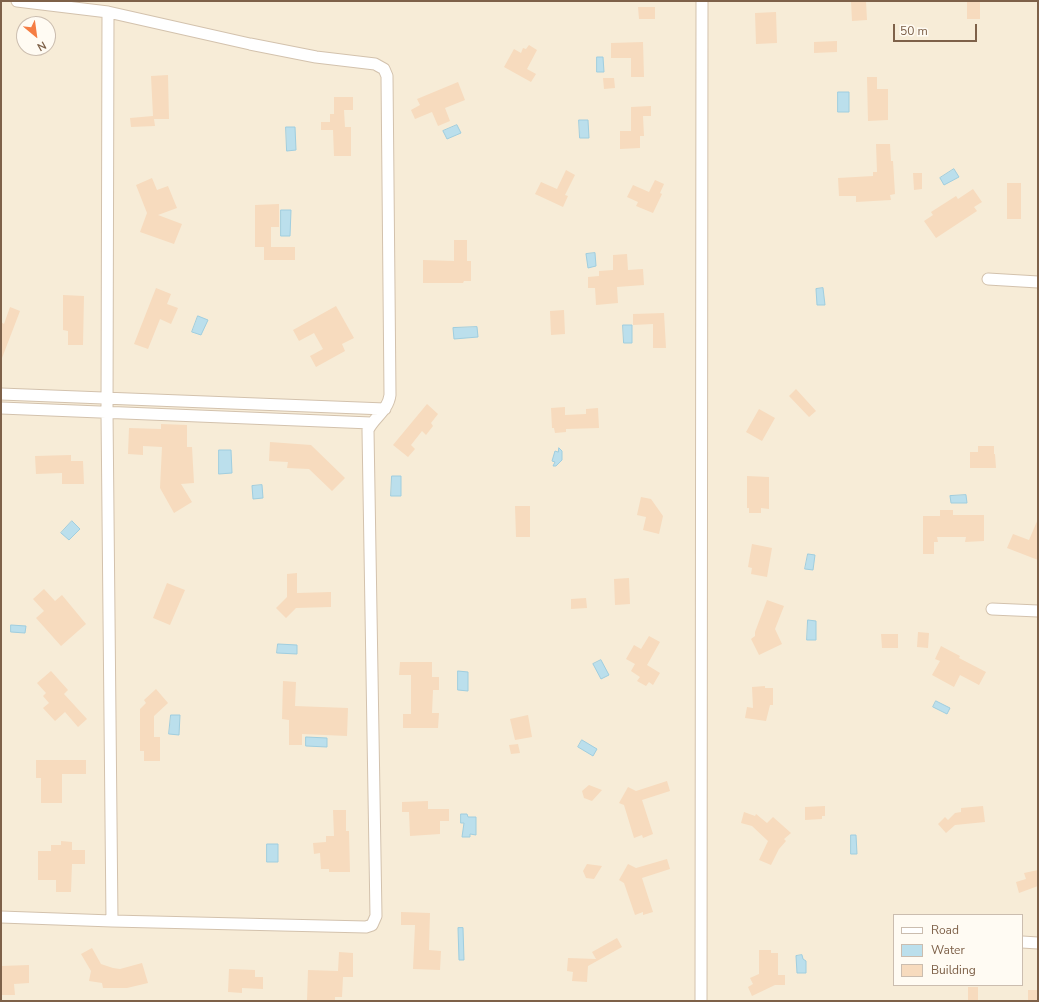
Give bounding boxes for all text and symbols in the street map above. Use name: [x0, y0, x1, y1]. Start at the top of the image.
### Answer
north arrow: [16, 16, 56, 56]
scale bar: [895, 16, 979, 42]
text: 50 m: [900, 23, 928, 39]
text: N: [34, 37, 49, 55]
legend: [893, 914, 1023, 986]
text: Road: [931, 922, 959, 938]
text: Water: [931, 942, 965, 958]
text: Building: [931, 962, 976, 978]

